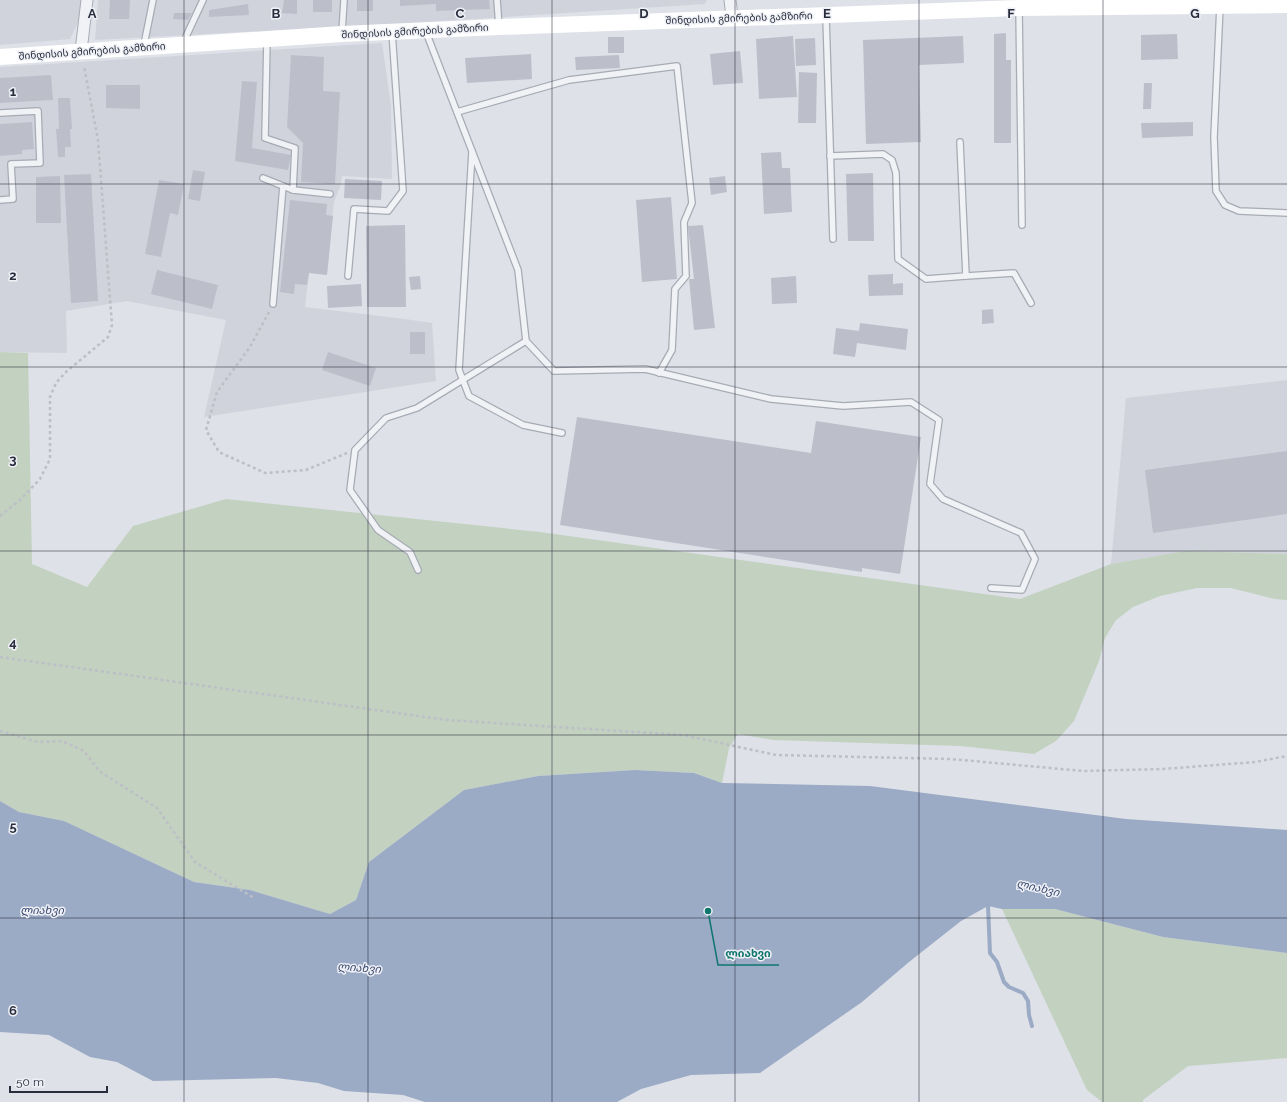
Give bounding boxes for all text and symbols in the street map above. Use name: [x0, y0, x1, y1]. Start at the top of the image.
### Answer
text: A: [88, 6, 97, 21]
text: B: [272, 6, 281, 21]
text: C: [456, 6, 465, 21]
text: D: [639, 6, 649, 21]
text: E: [823, 6, 831, 21]
text: F: [1007, 6, 1015, 21]
text: G: [1190, 6, 1200, 21]
street label: შინდისის გმირების გამზირი: [665, 10, 813, 27]
street label: შინდისის გმირების გამზირი: [341, 22, 489, 41]
street label: შინდისის გმირების გამზირი: [18, 40, 166, 63]
text: 1: [10, 84, 17, 99]
text: 2: [9, 268, 17, 283]
text: 3: [9, 452, 17, 467]
text: 4: [9, 635, 17, 650]
text: 5: [9, 819, 17, 834]
water label: ლიახვი: [1015, 877, 1061, 899]
water label: ლიახვი: [20, 904, 64, 917]
callout: ლიახვი: [718, 942, 779, 965]
text: ლიახვი: [725, 947, 771, 960]
water label: ლიახვი: [337, 960, 382, 976]
text: 6: [9, 1003, 17, 1018]
scale bar: [10, 1068, 107, 1094]
text: 50 m: [16, 1075, 44, 1089]

